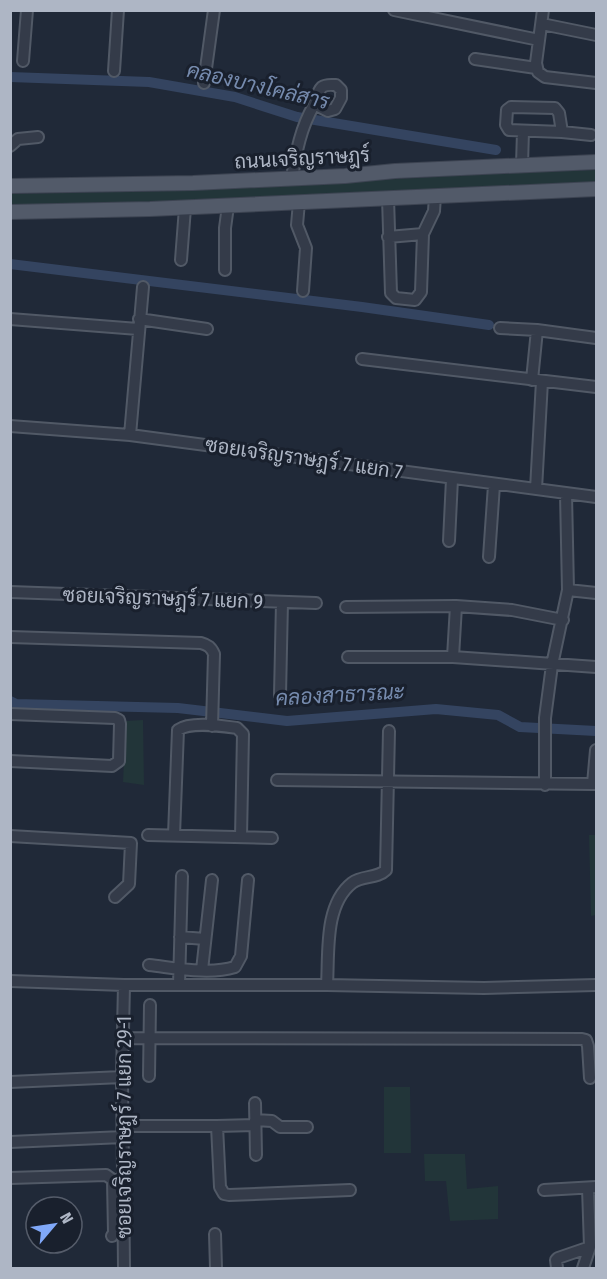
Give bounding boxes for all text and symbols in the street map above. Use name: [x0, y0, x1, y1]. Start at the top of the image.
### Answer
water label: คลองบางโคล่สาร: [184, 57, 333, 115]
street label: ถนนเจริญราษฎร์: [234, 140, 370, 176]
street label: ซอยเจริญราษฎร์ 7 แยก 7: [204, 430, 404, 486]
street label: ซอยเจริญราษฎร์ 7 แยก 9: [62, 581, 264, 615]
water label: คลองสาธารณะ: [275, 679, 406, 711]
street label: ซอยเจริญราษฎร์ 7 แยก 29-1: [110, 1016, 138, 1238]
north arrow: [24, 1195, 84, 1255]
text: N: [56, 1209, 77, 1227]

